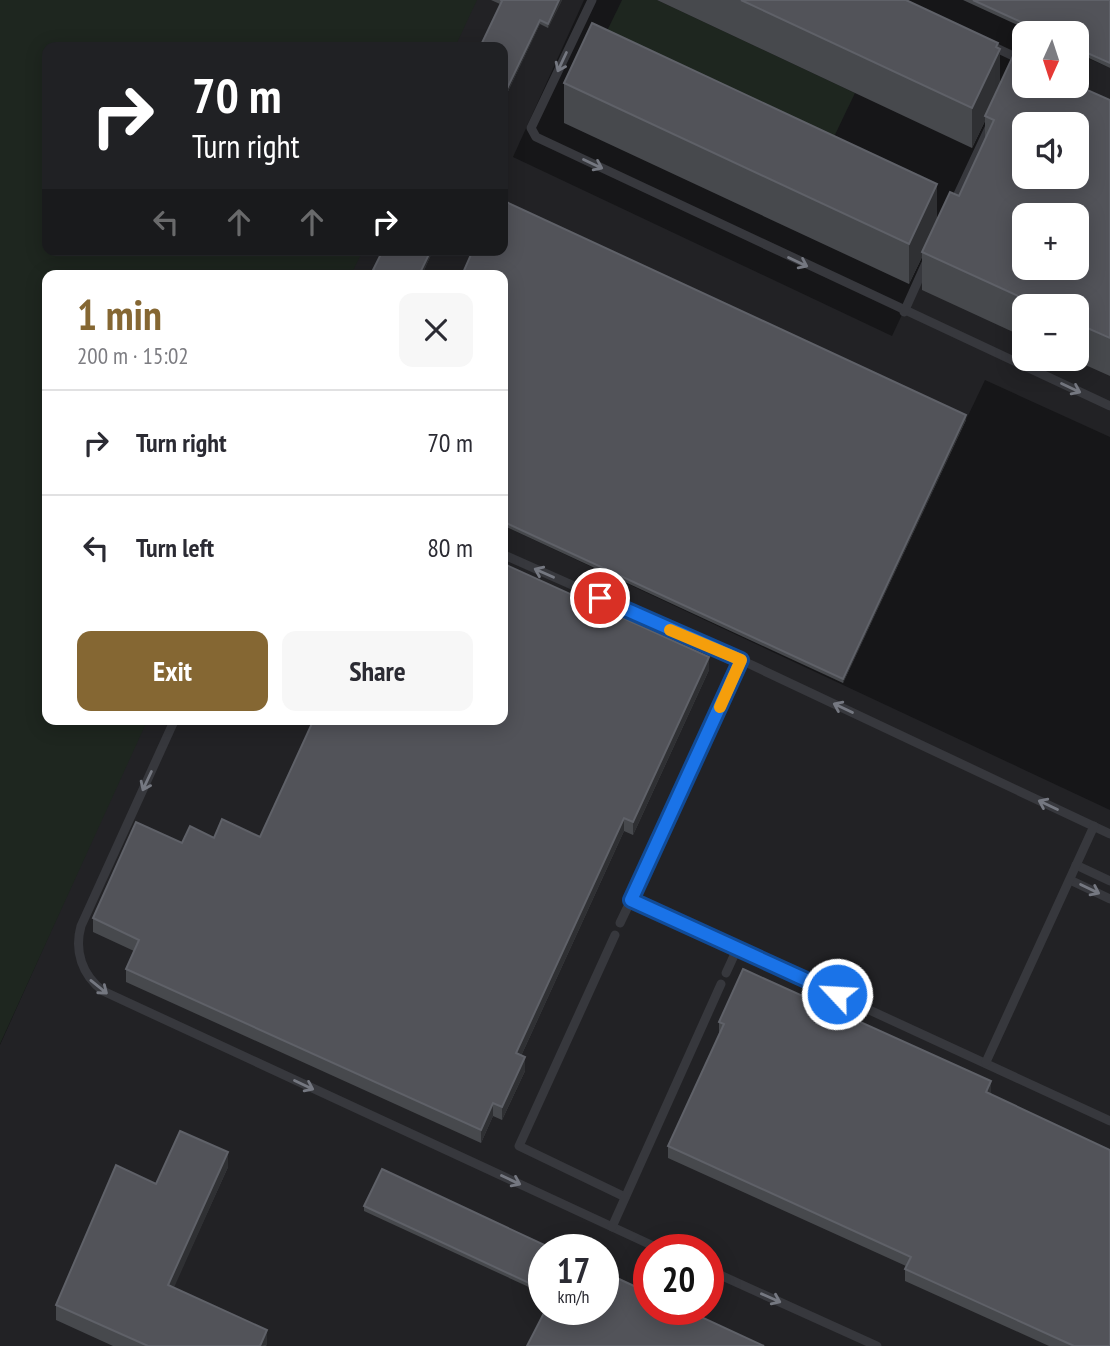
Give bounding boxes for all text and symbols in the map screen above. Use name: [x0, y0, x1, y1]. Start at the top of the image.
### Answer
north arrow: [1012, 21, 1088, 98]
map controls: [1012, 21, 1089, 371]
one-way arrow: [555, 51, 569, 72]
text: 70 m: [192, 63, 281, 127]
icon: right: [77, 70, 168, 161]
button: sound: [1012, 112, 1089, 189]
text: Turn right: [192, 125, 300, 167]
one-way arrow: [582, 158, 603, 171]
icon: left: [147, 203, 185, 241]
icon: ahead: [220, 203, 258, 241]
icon: ahead: [293, 203, 331, 241]
icon: right: [366, 203, 404, 241]
button: +: [1012, 203, 1089, 280]
one-way arrow: [787, 255, 808, 269]
text: 1 min: [77, 287, 162, 342]
button: close: [399, 293, 473, 367]
button: −: [1012, 294, 1089, 371]
text: 200 m · 15:02: [77, 341, 189, 370]
one-way arrow: [1060, 382, 1081, 395]
icon: right: [77, 424, 115, 462]
text: Turn right: [136, 426, 227, 459]
text: 70 m: [427, 426, 473, 459]
icon: left: [77, 529, 115, 567]
text: Turn left: [136, 531, 214, 564]
text: 80 m: [427, 531, 473, 564]
one-way arrow: [534, 566, 556, 579]
pin: [570, 568, 630, 628]
icon: arrive: [581, 579, 619, 617]
button: Exit: [77, 631, 268, 711]
button: Share: [282, 631, 473, 711]
one-way arrow: [832, 700, 853, 713]
one-way arrow: [140, 770, 153, 791]
one-way arrow: [1038, 797, 1059, 811]
one-way arrow: [1079, 883, 1100, 897]
position arrow: [800, 957, 874, 1031]
one-way arrow: [90, 979, 108, 994]
one-way arrow: [293, 1078, 314, 1092]
one-way arrow: [499, 1174, 521, 1187]
speed limit sign: 20: [633, 1234, 724, 1325]
text: 17: [557, 1247, 590, 1293]
text: km/h: [558, 1285, 589, 1308]
one-way arrow: [760, 1292, 781, 1305]

